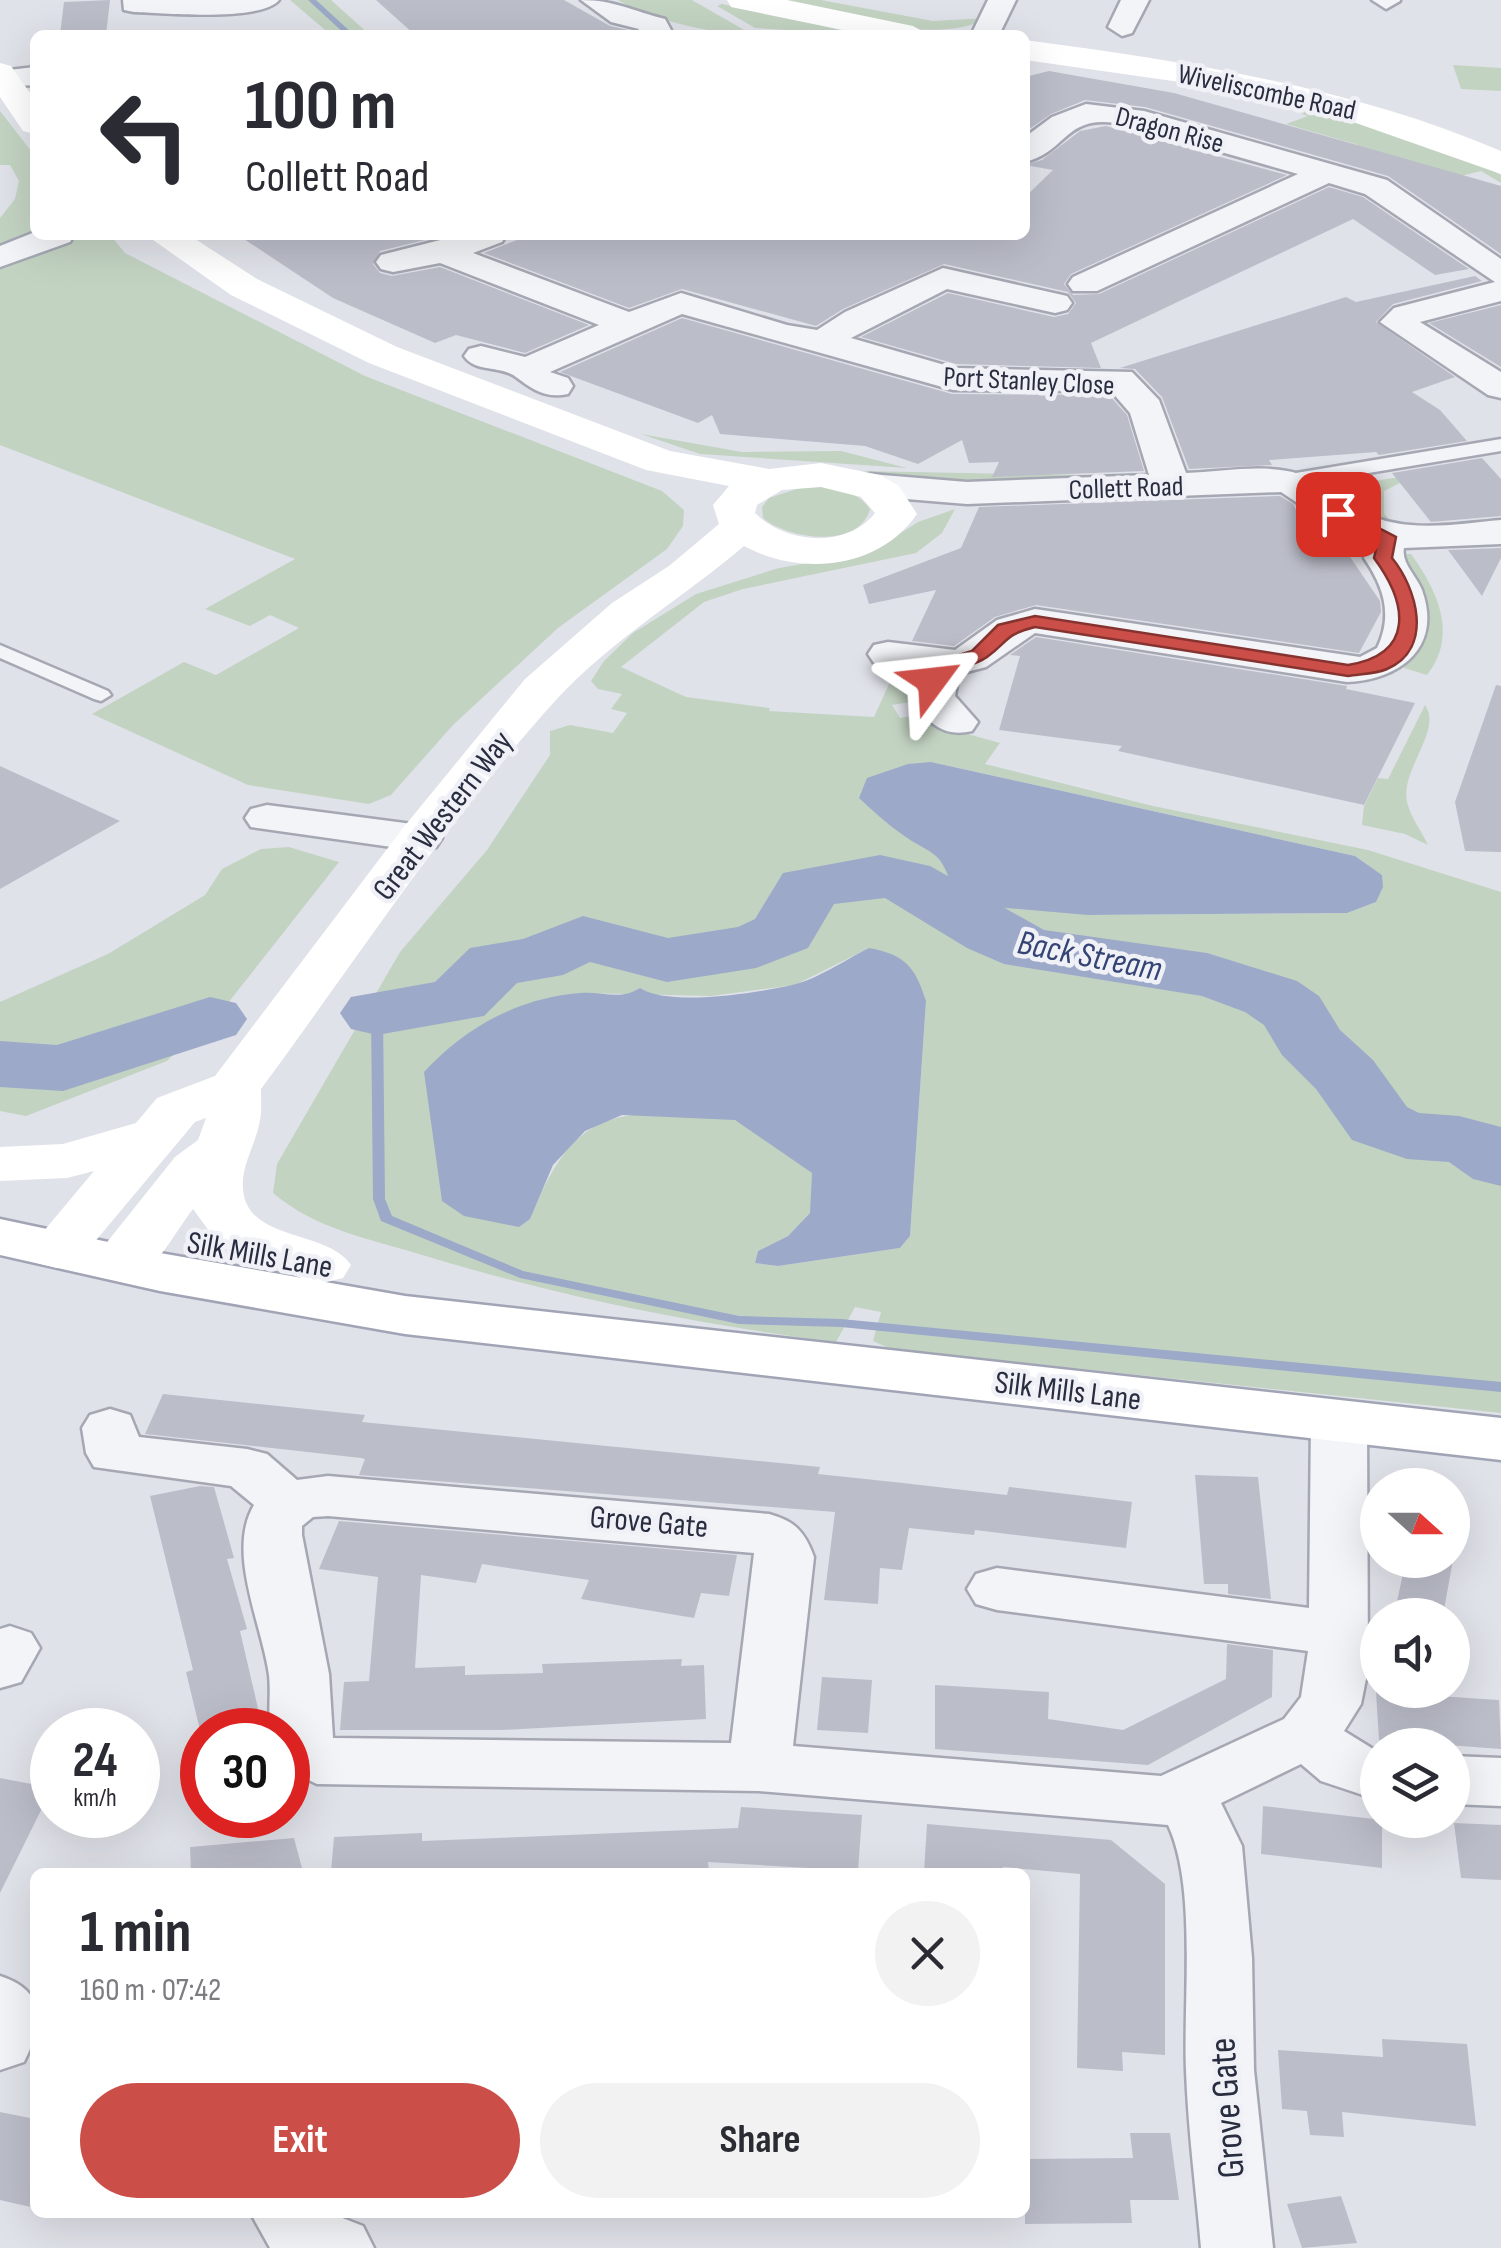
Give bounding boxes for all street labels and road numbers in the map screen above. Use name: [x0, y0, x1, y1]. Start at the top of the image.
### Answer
street label: Wiveliscombe Road: [1175, 58, 1359, 127]
street label: Dragon Rise: [1112, 100, 1227, 161]
street label: Port Stanley Close: [943, 361, 1115, 402]
street label: Collett Road: [1068, 470, 1184, 507]
street label: Great Western Way: [365, 723, 521, 908]
street label: Silk Mills Lane: [184, 1224, 336, 1287]
street label: Silk Mills Lane: [992, 1363, 1143, 1420]
street label: Grove Gate: [588, 1498, 709, 1547]
street label: Grove Gate: [1200, 2036, 1255, 2180]

